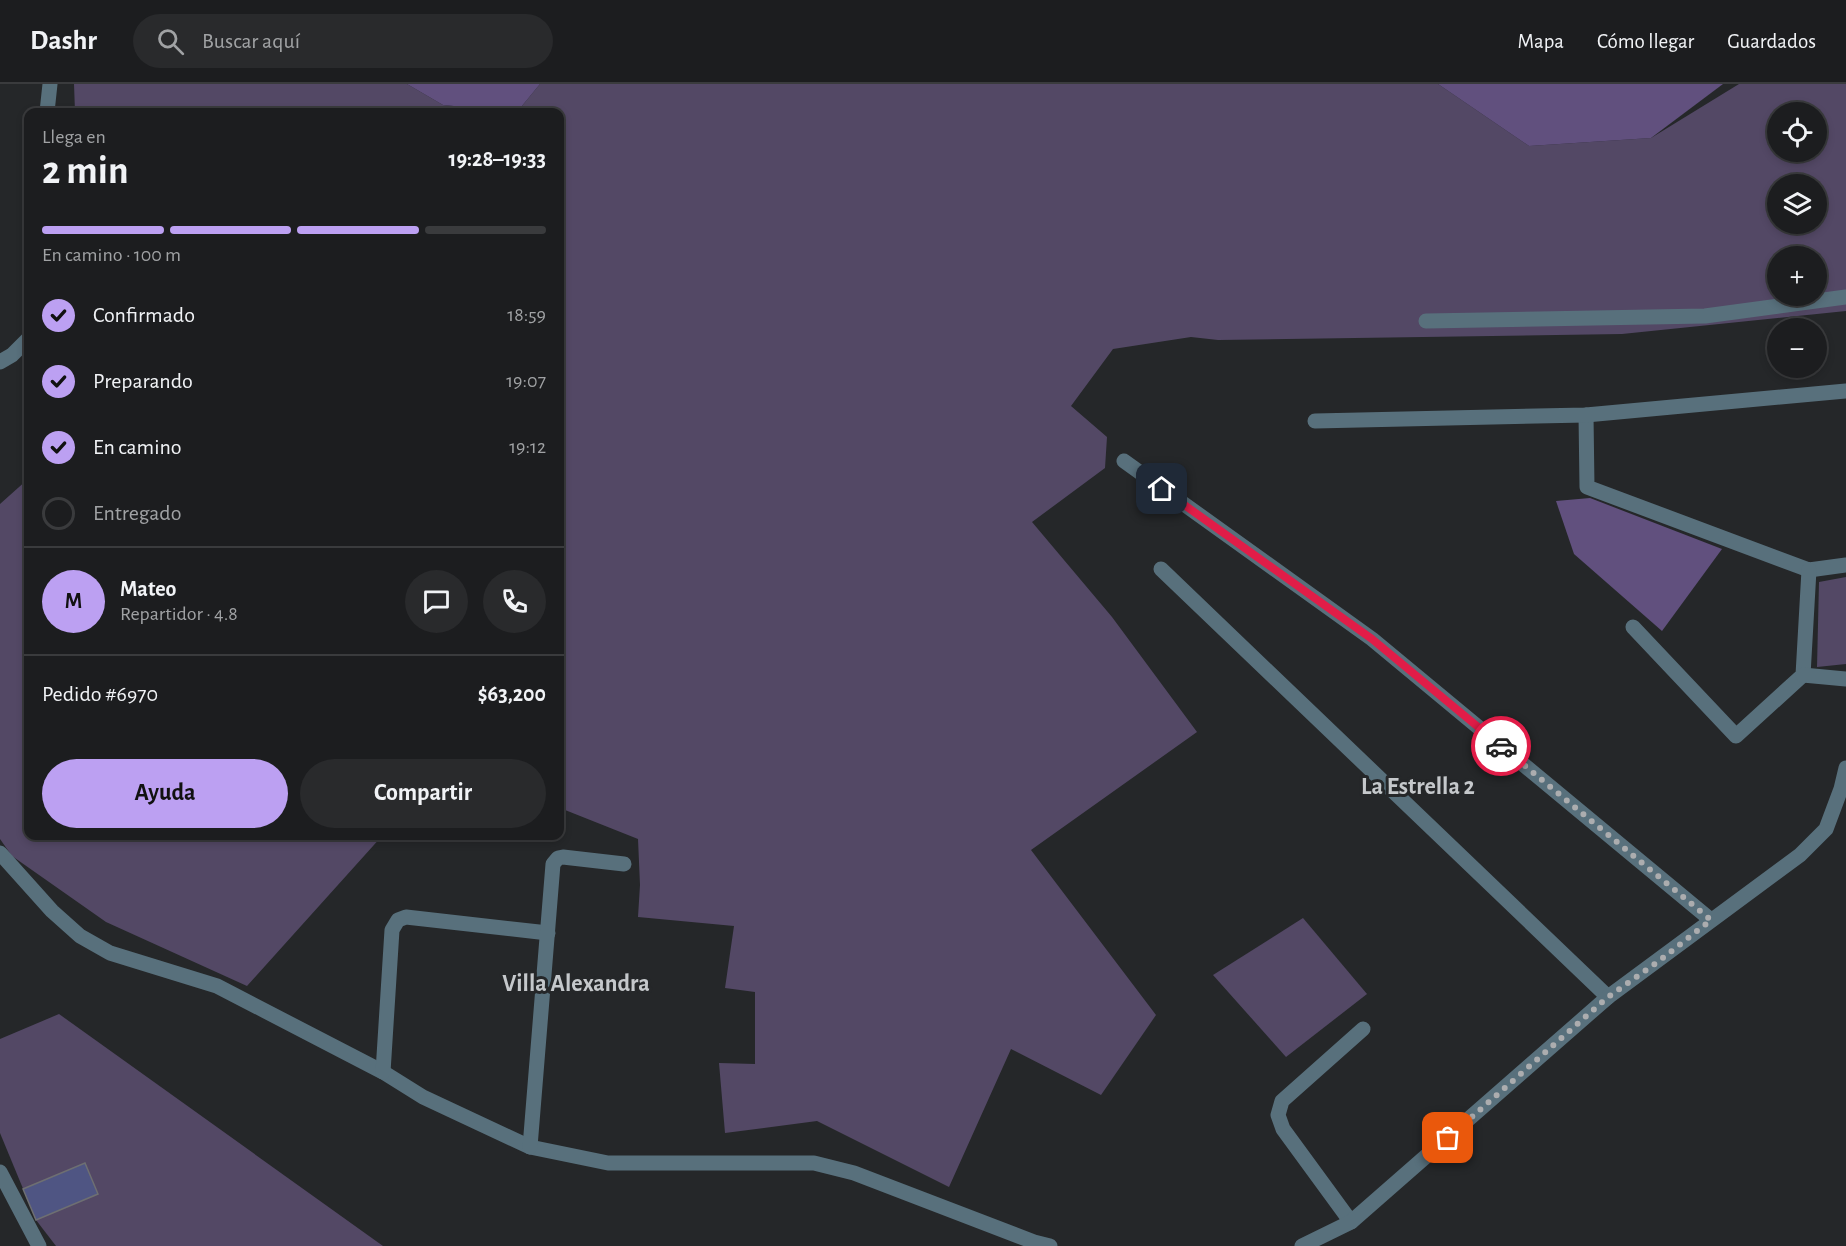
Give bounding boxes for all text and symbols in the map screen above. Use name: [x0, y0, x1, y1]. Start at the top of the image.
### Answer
search box: [133, 14, 553, 68]
icon: search: [154, 25, 187, 58]
text: Dashr: [30, 27, 97, 55]
text: Buscar aquí: [202, 30, 300, 52]
text: Mapa: [1518, 31, 1564, 52]
text: Cómo llegar: [1597, 31, 1694, 52]
text: Guardados: [1727, 31, 1816, 52]
map controls: [1767, 102, 1827, 378]
button: locate: [1767, 102, 1827, 162]
text: Llega en: [42, 127, 106, 147]
text: 19:28–19:33: [449, 148, 546, 170]
text: 2 min: [42, 152, 129, 191]
button: layers: [1767, 174, 1827, 234]
text: En camino · 100 m: [42, 245, 181, 265]
button: +: [1767, 246, 1827, 306]
icon: check: [42, 299, 75, 332]
text: Confirmado: [93, 304, 195, 326]
text: 18:59: [507, 305, 546, 325]
button: −: [1767, 318, 1827, 378]
icon: check: [42, 365, 75, 398]
text: Preparando: [93, 370, 193, 392]
text: 19:07: [506, 371, 546, 391]
icon: check: [42, 431, 75, 464]
text: En camino: [93, 436, 182, 458]
text: 19:12: [509, 437, 546, 457]
pin: [1136, 463, 1187, 514]
icon: home: [1145, 472, 1178, 505]
text: Entregado: [93, 502, 182, 524]
button: chat: [405, 570, 468, 633]
button: phone: [483, 570, 546, 633]
text: Mateo: [120, 578, 176, 600]
text: M: [65, 590, 82, 612]
text: Repartidor · 4.8: [120, 604, 238, 624]
text: Pedido #6970: [42, 683, 158, 705]
text: $63,200: [478, 683, 546, 705]
courier: [1471, 716, 1531, 776]
icon: car: [1485, 730, 1518, 763]
button: Ayuda: [42, 759, 288, 828]
button: Compartir: [300, 759, 546, 828]
district label: La Estrella 2: [1361, 775, 1475, 799]
district label: Villa Alexandra: [502, 972, 650, 996]
pin: [1422, 1112, 1473, 1163]
icon: bag: [1431, 1121, 1464, 1154]

